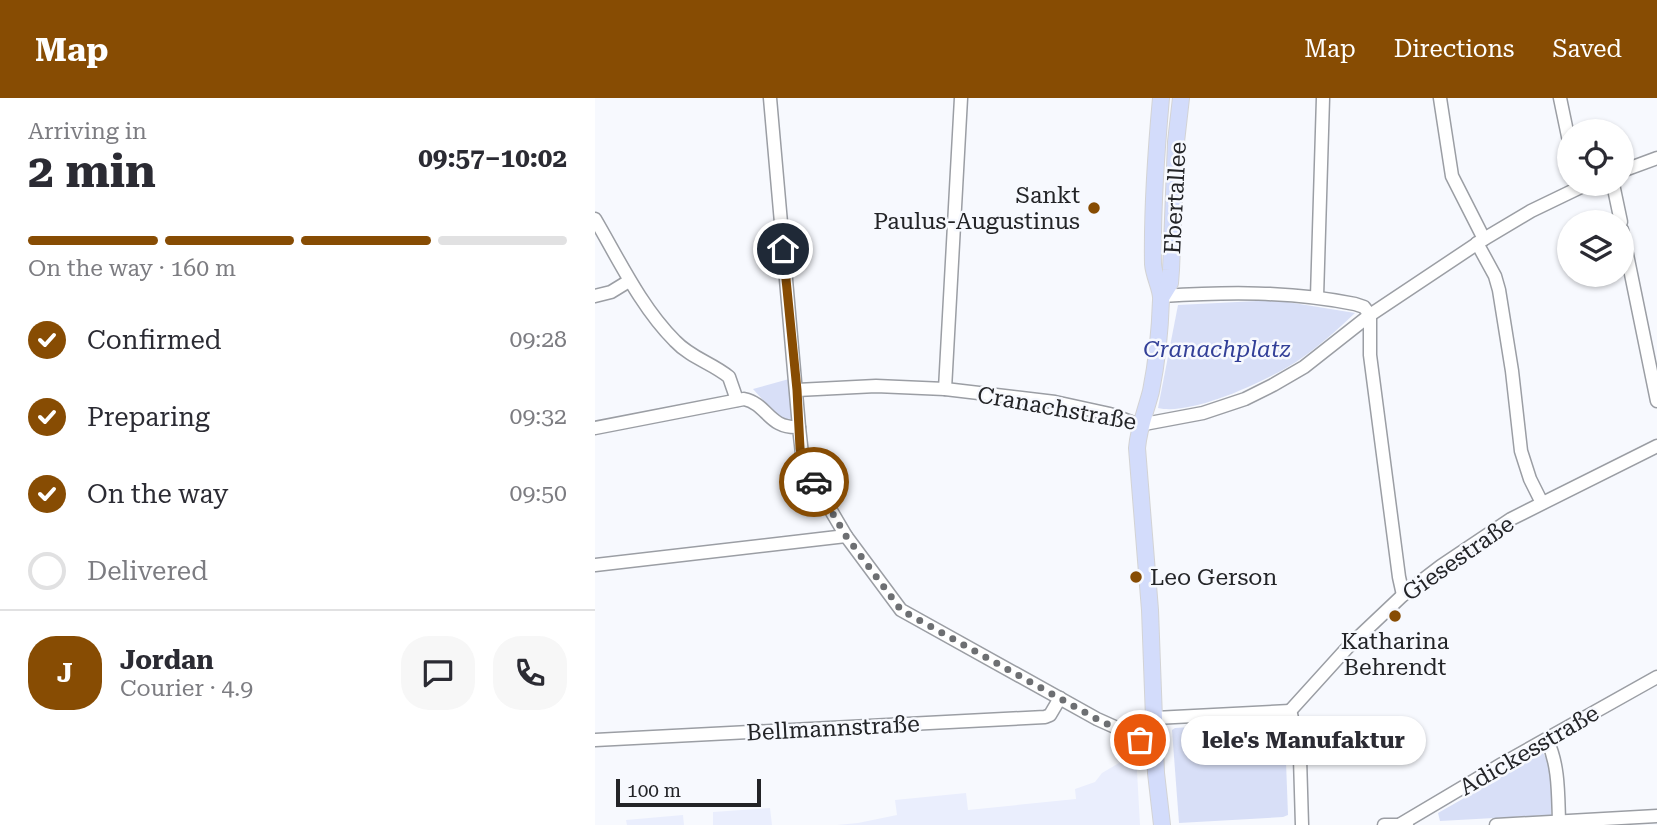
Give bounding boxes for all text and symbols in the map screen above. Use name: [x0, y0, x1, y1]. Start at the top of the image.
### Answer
text: Map: [35, 30, 109, 69]
text: Map: [1304, 35, 1356, 63]
text: Directions: [1394, 35, 1514, 63]
text: Saved: [1552, 35, 1622, 63]
text: Arriving in: [28, 118, 147, 145]
map controls: [1557, 119, 1634, 287]
button: locate: [1557, 119, 1634, 196]
street label: Ebertallee: [1159, 141, 1192, 255]
text: 09:57–10:02: [418, 143, 567, 173]
text: 2 min: [28, 144, 156, 198]
place label: Sankt Paulus-Augustinus: [873, 182, 1080, 235]
marker: Sankt Paulus-Augustinus: [1086, 200, 1102, 216]
button: layers: [1557, 210, 1634, 287]
pin: [753, 219, 813, 279]
icon: home: [764, 230, 802, 268]
text: On the way · 160 m: [28, 255, 236, 282]
icon: check: [28, 321, 66, 359]
text: Confirmed: [87, 325, 222, 355]
text: 09:28: [510, 326, 567, 353]
park label: Cranachplatz: [1143, 336, 1291, 363]
street label: Cranachstraße: [975, 381, 1139, 436]
icon: check: [28, 398, 66, 436]
text: Preparing: [87, 402, 210, 432]
text: 09:32: [510, 403, 567, 430]
courier: [779, 447, 849, 517]
icon: car: [795, 463, 833, 501]
icon: check: [28, 475, 66, 513]
text: On the way: [87, 479, 228, 509]
text: 09:50: [510, 480, 567, 507]
street label: Giesestraße: [1398, 510, 1519, 607]
text: Delivered: [87, 556, 208, 586]
place label: Leo Gerson: [1150, 564, 1277, 591]
marker: Leo Gerson: [1128, 569, 1144, 585]
marker: Katharina Behrendt: [1387, 608, 1403, 624]
place label: Katharina Behrendt: [1341, 628, 1450, 681]
button: chat: [401, 636, 475, 710]
button: phone: [493, 636, 567, 710]
text: Jordan: [120, 645, 214, 675]
text: J: [57, 658, 73, 688]
text: Courier · 4.9: [120, 675, 253, 702]
street label: Adickesstraße: [1455, 700, 1604, 801]
street label: Bellmannstraße: [746, 710, 920, 747]
pin: [1110, 710, 1170, 770]
callout: lele's Manufaktur: [1182, 716, 1427, 764]
icon: bag: [1121, 721, 1159, 759]
text: lele's Manufaktur: [1202, 727, 1405, 754]
scale bar: [616, 776, 761, 808]
text: 100 m: [627, 779, 681, 802]

